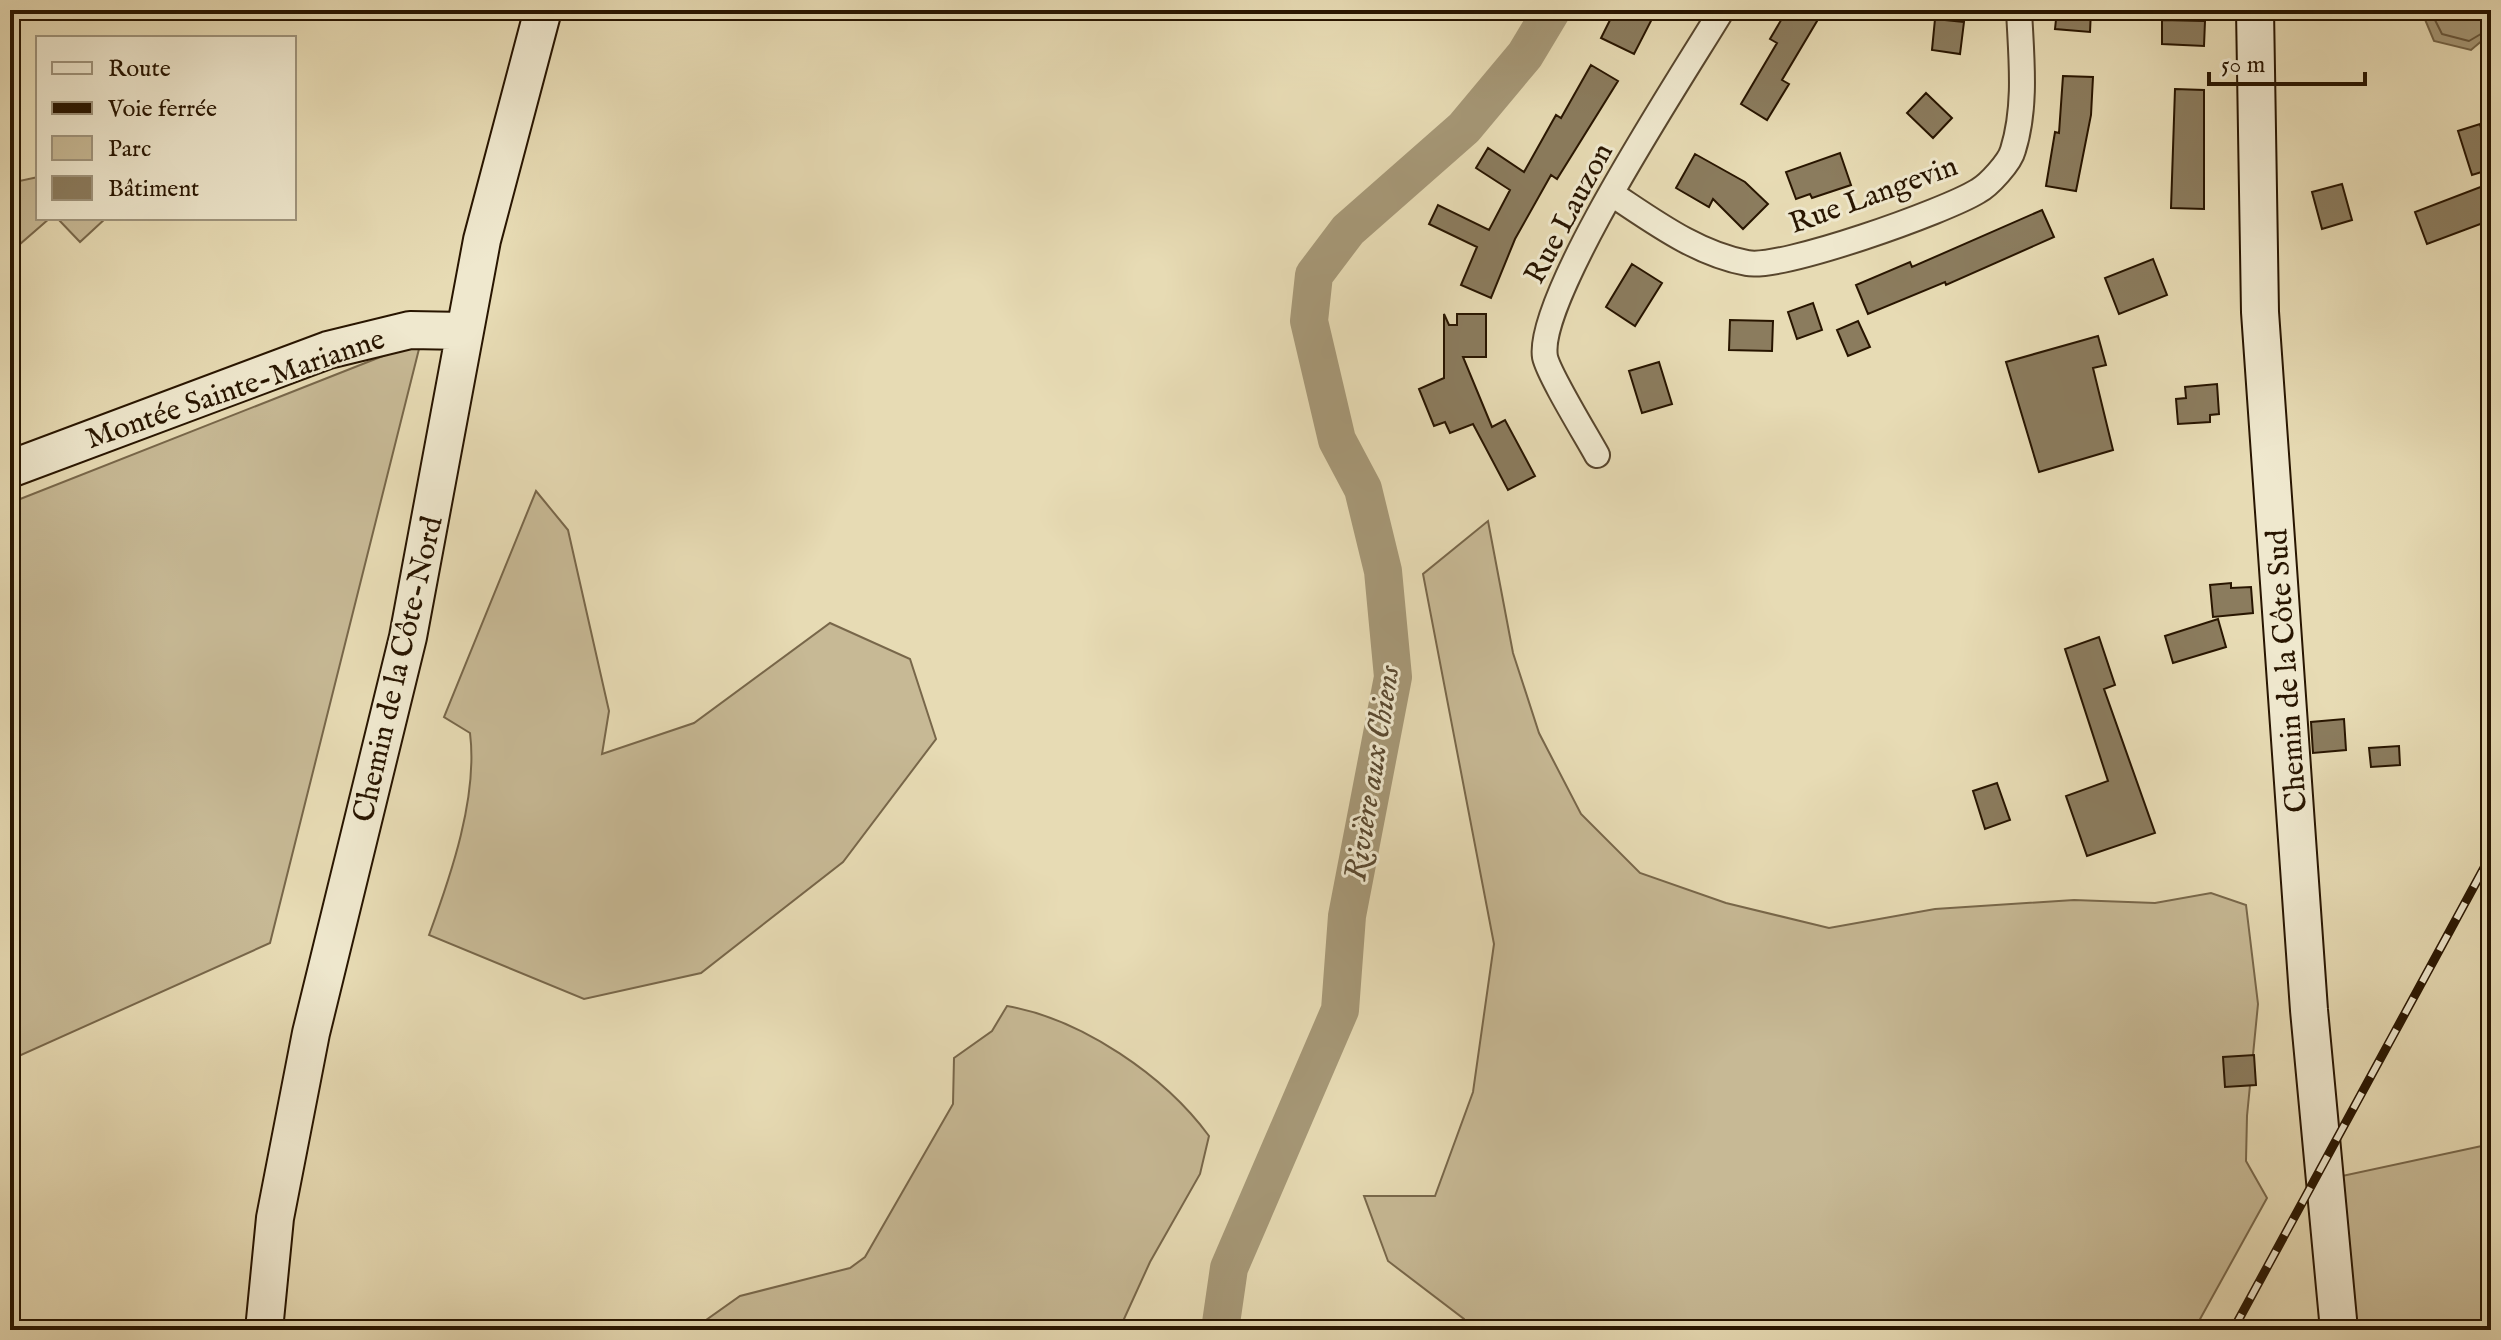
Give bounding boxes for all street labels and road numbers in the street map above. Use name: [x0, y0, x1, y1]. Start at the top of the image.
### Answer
street label: Rue Lauzon: [1517, 137, 1623, 291]
street label: Rue Langevin: [1784, 148, 1963, 244]
street label: Montée Sainte-Marianne: [81, 321, 390, 459]
street label: Chemin de la Côte-Nord: [345, 512, 453, 826]
street label: Chemin de la Côte Sud: [2259, 527, 2317, 814]

